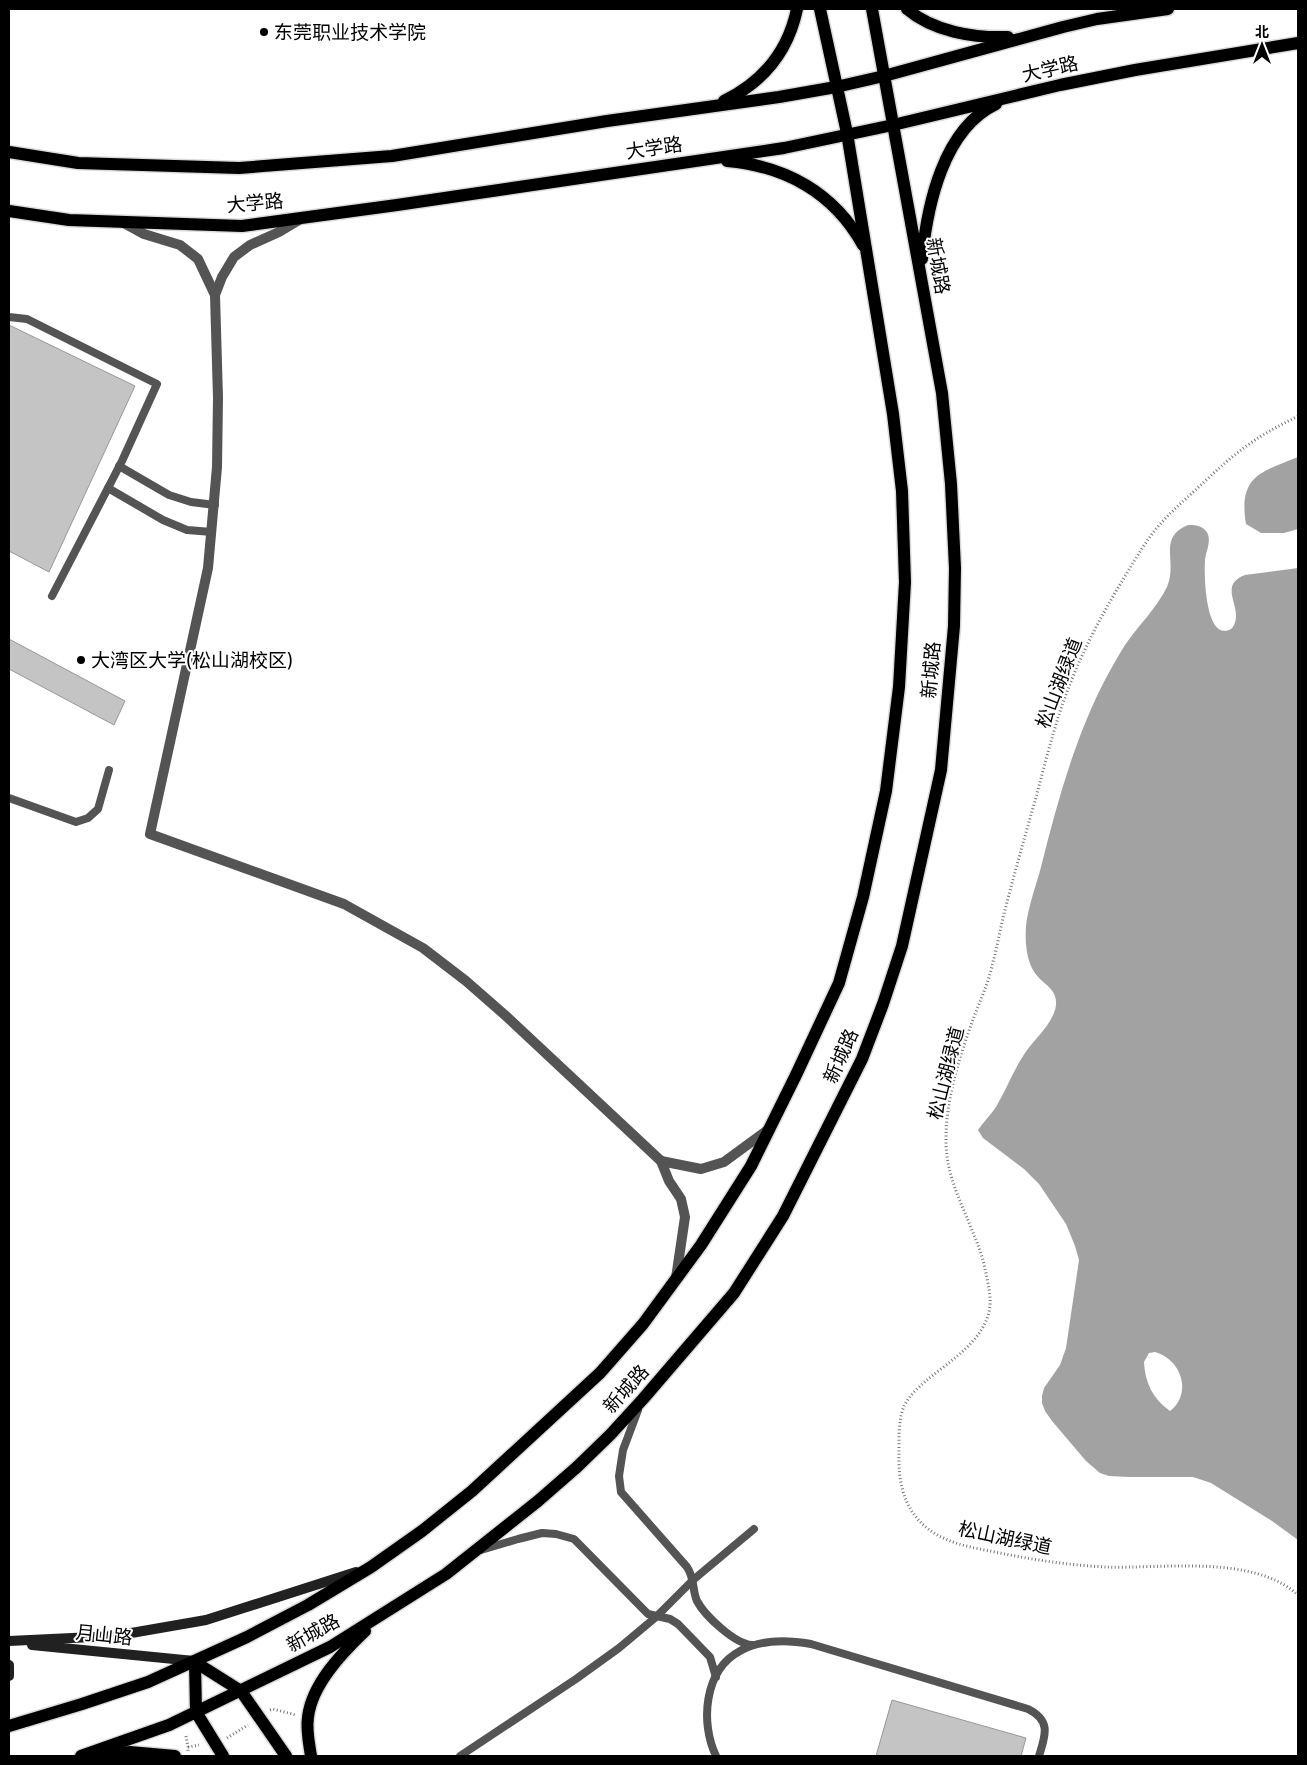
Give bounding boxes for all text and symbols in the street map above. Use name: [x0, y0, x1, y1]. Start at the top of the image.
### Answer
north arrow: [1237, 20, 1287, 70]
place label: 东莞职业技术学院: [274, 21, 426, 44]
text: 北: [1255, 23, 1269, 41]
marker: 东莞职业技术学院: [258, 26, 270, 38]
street label: 大学路: [1020, 51, 1080, 87]
street label: 大学路: [624, 133, 684, 163]
street label: 大学路: [226, 189, 284, 217]
street label: 新城路: [922, 236, 954, 296]
street label: 松山湖绿道: [1031, 635, 1087, 731]
street label: 新城路: [917, 641, 945, 699]
place label: 大湾区大学(松山湖校区): [91, 649, 293, 672]
marker: 大湾区大学(松山湖校区): [75, 654, 87, 666]
street label: 松山湖绿道: [923, 1024, 969, 1122]
street label: 新城路: [819, 1025, 863, 1087]
street label: 新城路: [598, 1360, 654, 1418]
street label: 松山湖绿道: [956, 1517, 1054, 1559]
street label: 新城路: [282, 1609, 344, 1657]
street label: 月山路: [74, 1621, 134, 1649]

